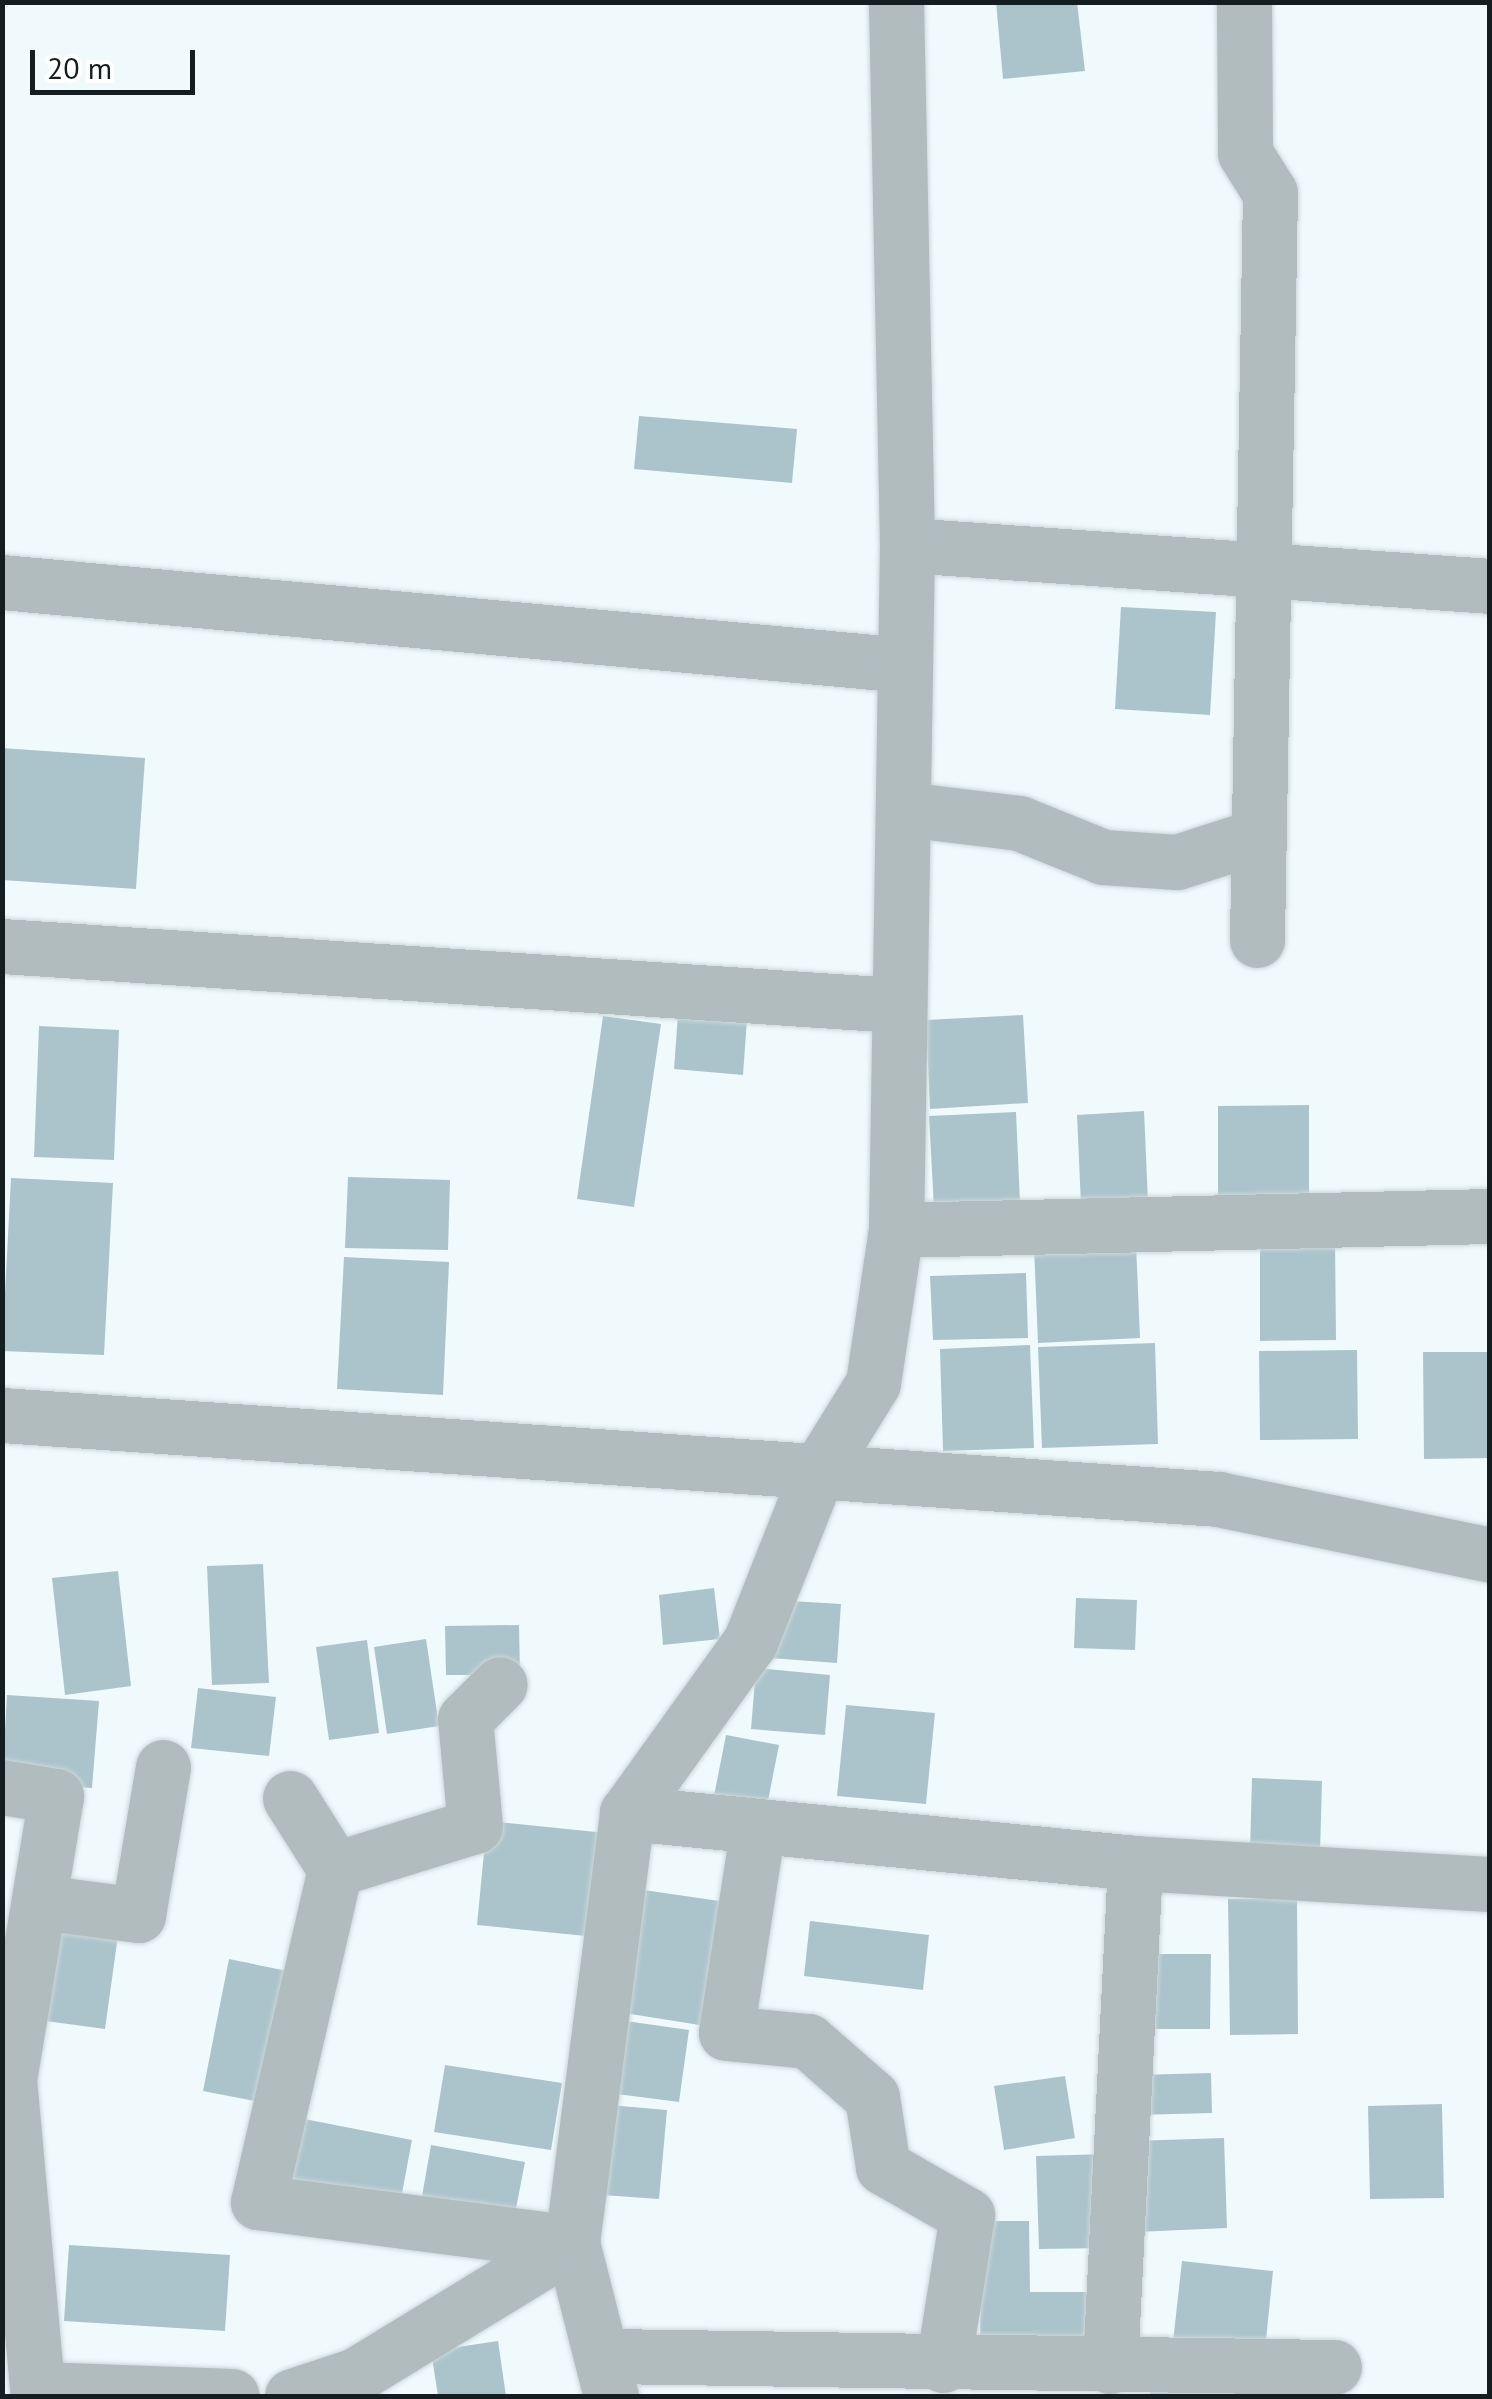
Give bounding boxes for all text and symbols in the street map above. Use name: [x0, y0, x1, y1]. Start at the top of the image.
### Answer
scale bar: [35, 30, 200, 92]
text: 20 m: [47, 48, 112, 87]

